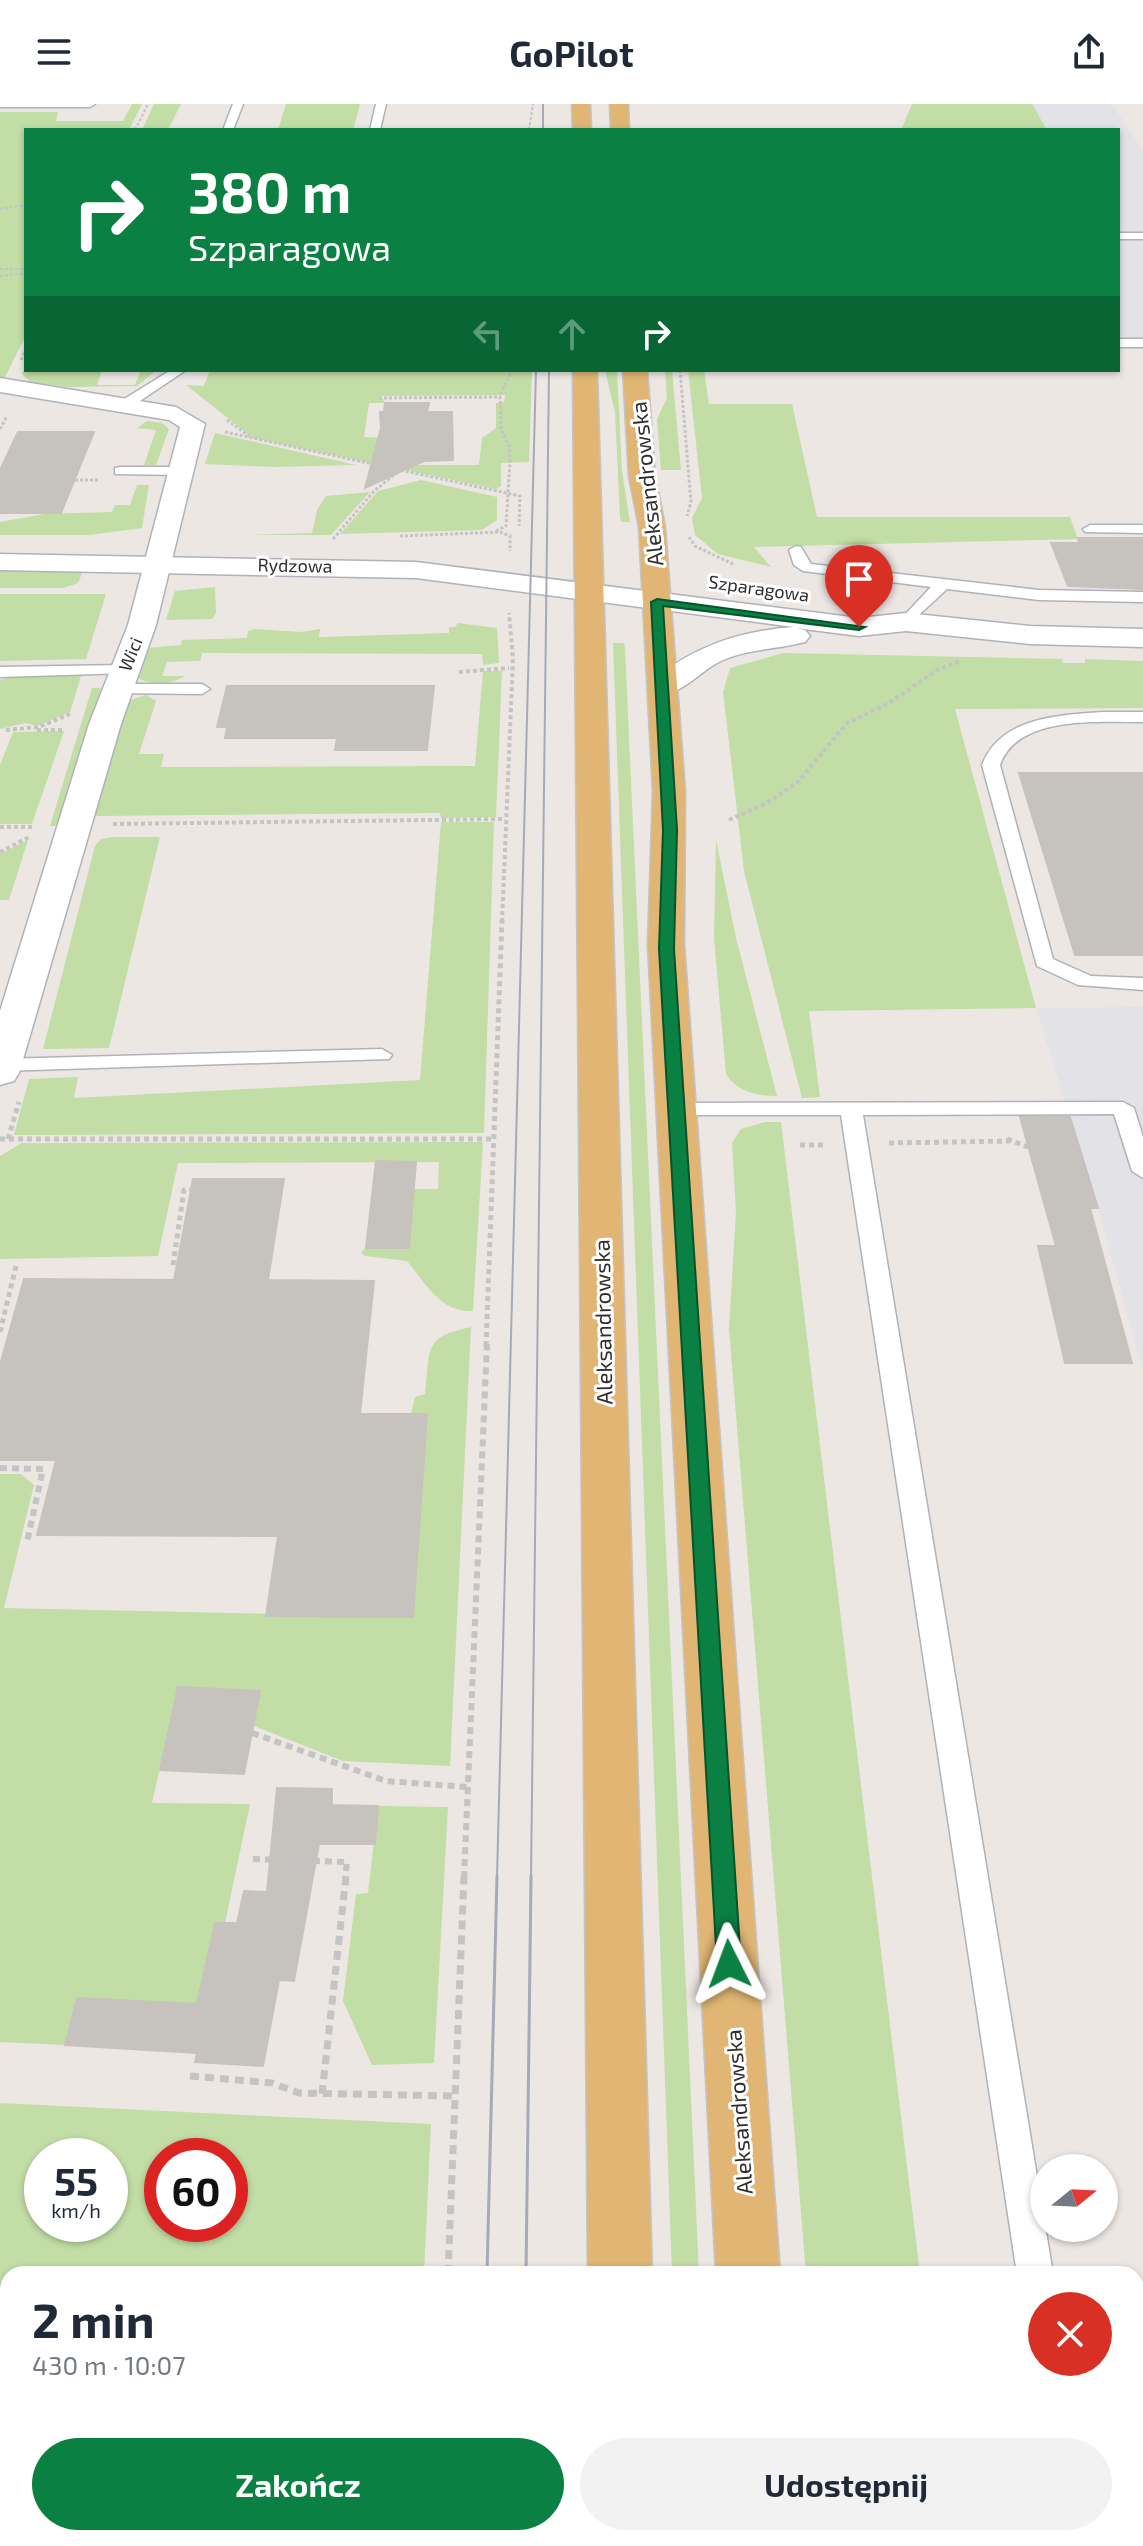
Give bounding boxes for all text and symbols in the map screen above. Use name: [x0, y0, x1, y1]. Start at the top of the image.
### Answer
icon: menu: [32, 30, 76, 74]
icon: share: [1067, 30, 1111, 74]
text: GoPilot: [509, 31, 634, 74]
text: 380 m: [188, 157, 351, 224]
icon: right: [56, 160, 160, 264]
text: Szparagowa: [188, 225, 391, 268]
icon: left: [466, 312, 510, 356]
icon: ahead: [550, 312, 594, 356]
icon: right: [634, 312, 678, 356]
street label: Aleksandrowska: [624, 400, 668, 568]
pin: [825, 545, 893, 627]
street label: Rydzowa: [257, 553, 333, 577]
icon: arrive: [837, 557, 881, 601]
street label: Szparagowa: [707, 570, 811, 606]
street label: Wici: [113, 634, 147, 674]
street label: Aleksandrowska: [588, 1239, 616, 1405]
position arrow: [687, 1922, 771, 2006]
street label: Aleksandrowska: [719, 2029, 757, 2195]
speed limit sign: 60: [144, 2138, 248, 2242]
north arrow: [1030, 2154, 1118, 2242]
map controls: [1030, 2154, 1118, 2242]
text: 55: [54, 2156, 98, 2204]
text: km/h: [51, 2198, 101, 2222]
text: 2 min: [32, 2290, 155, 2348]
button: close: [1028, 2292, 1112, 2376]
text: 430 m · 10:07: [32, 2349, 186, 2380]
button: Zakończ: [32, 2438, 564, 2530]
button: Udostępnij: [580, 2438, 1112, 2530]

